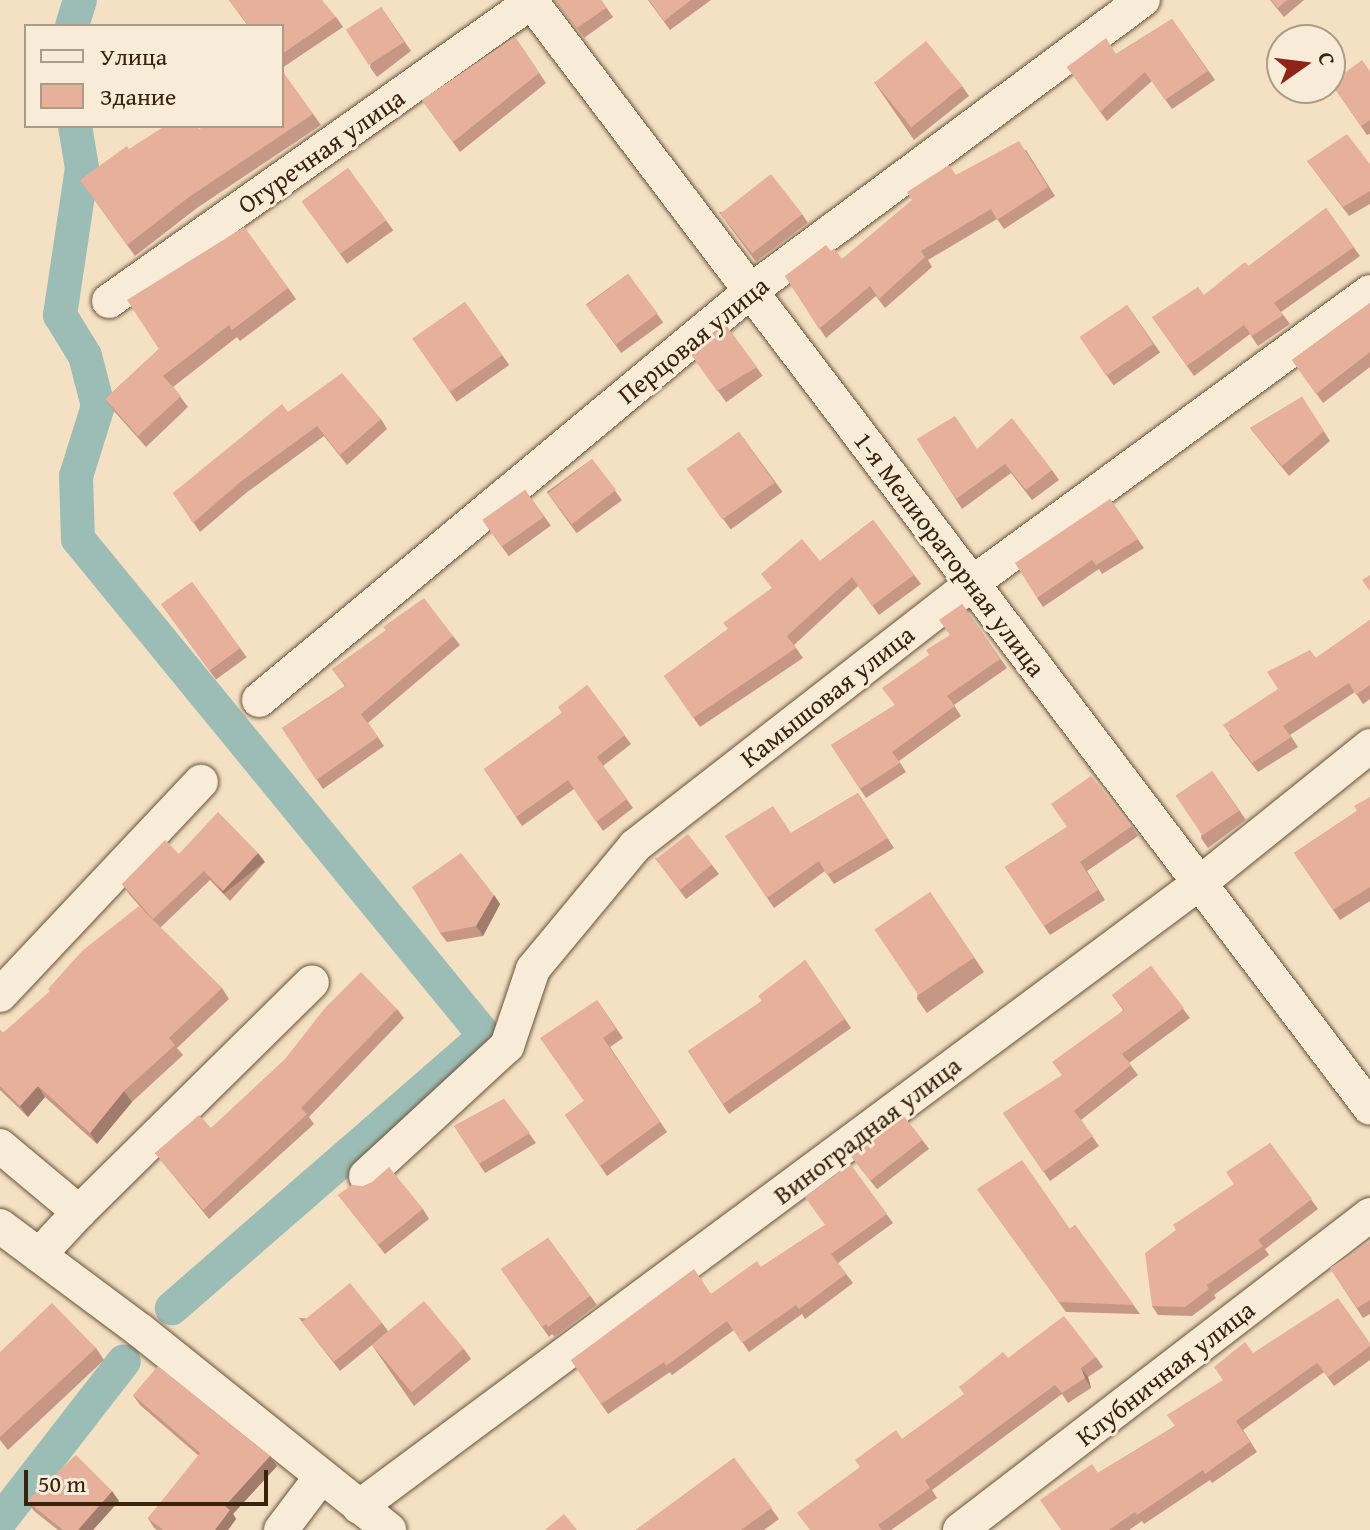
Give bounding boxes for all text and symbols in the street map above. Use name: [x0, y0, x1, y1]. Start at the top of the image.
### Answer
legend: [24, 24, 284, 128]
north arrow: [1266, 24, 1346, 104]
text: Улица: [100, 39, 167, 74]
text: С: [1310, 49, 1344, 69]
text: Здание: [100, 79, 176, 114]
street label: Огуречная улица: [231, 82, 411, 220]
street label: Перцовая улица: [611, 270, 775, 410]
street label: 1-я Мелиораторная улица: [848, 425, 1052, 683]
street label: Камышовая улица: [734, 618, 920, 774]
street label: Виноградная улица: [767, 1049, 967, 1211]
street label: Клубничная улица: [1070, 1294, 1260, 1452]
scale bar: [28, 1454, 272, 1504]
text: 50 m: [38, 1466, 86, 1501]

